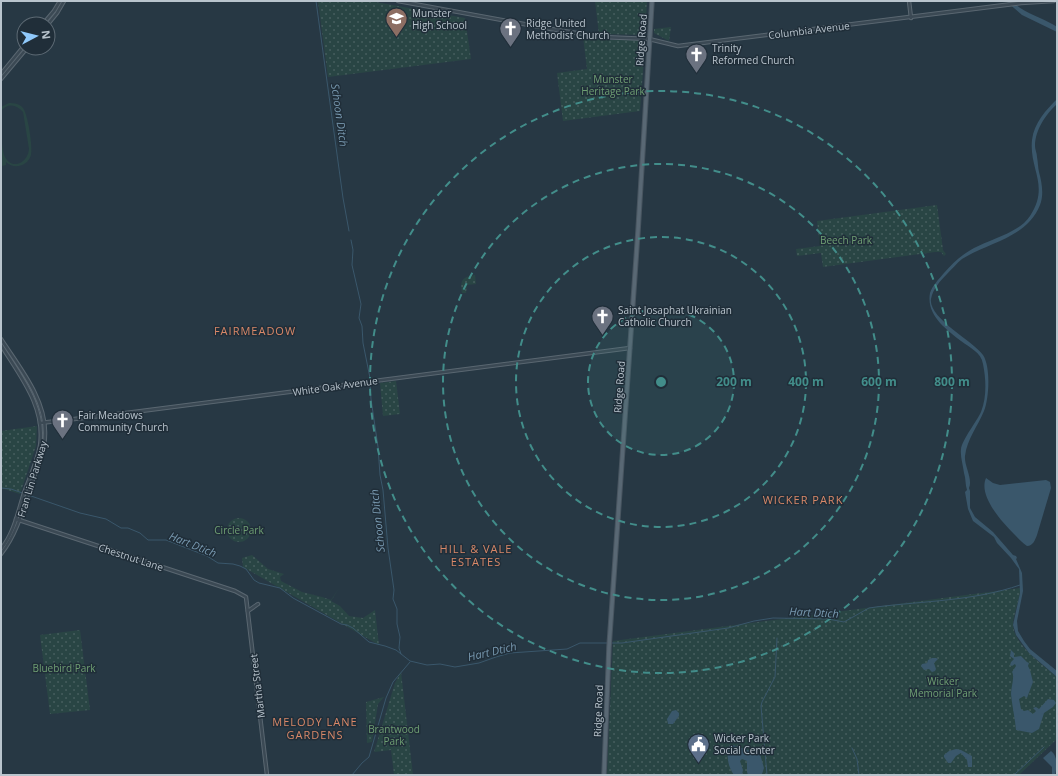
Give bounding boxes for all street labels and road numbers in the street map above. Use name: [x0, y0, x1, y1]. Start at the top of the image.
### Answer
street label: Ridge Road: [632, 13, 650, 67]
street label: Columbia Avenue: [768, 18, 851, 42]
street label: Ridge Road: [610, 360, 628, 414]
street label: White Oak Avenue: [292, 373, 379, 399]
street label: Fran Lin Parkway: [14, 438, 51, 519]
street label: Chestnut Lane: [97, 540, 166, 574]
street label: Martha Street: [246, 653, 268, 719]
street label: Ridge Road: [590, 685, 606, 737]

